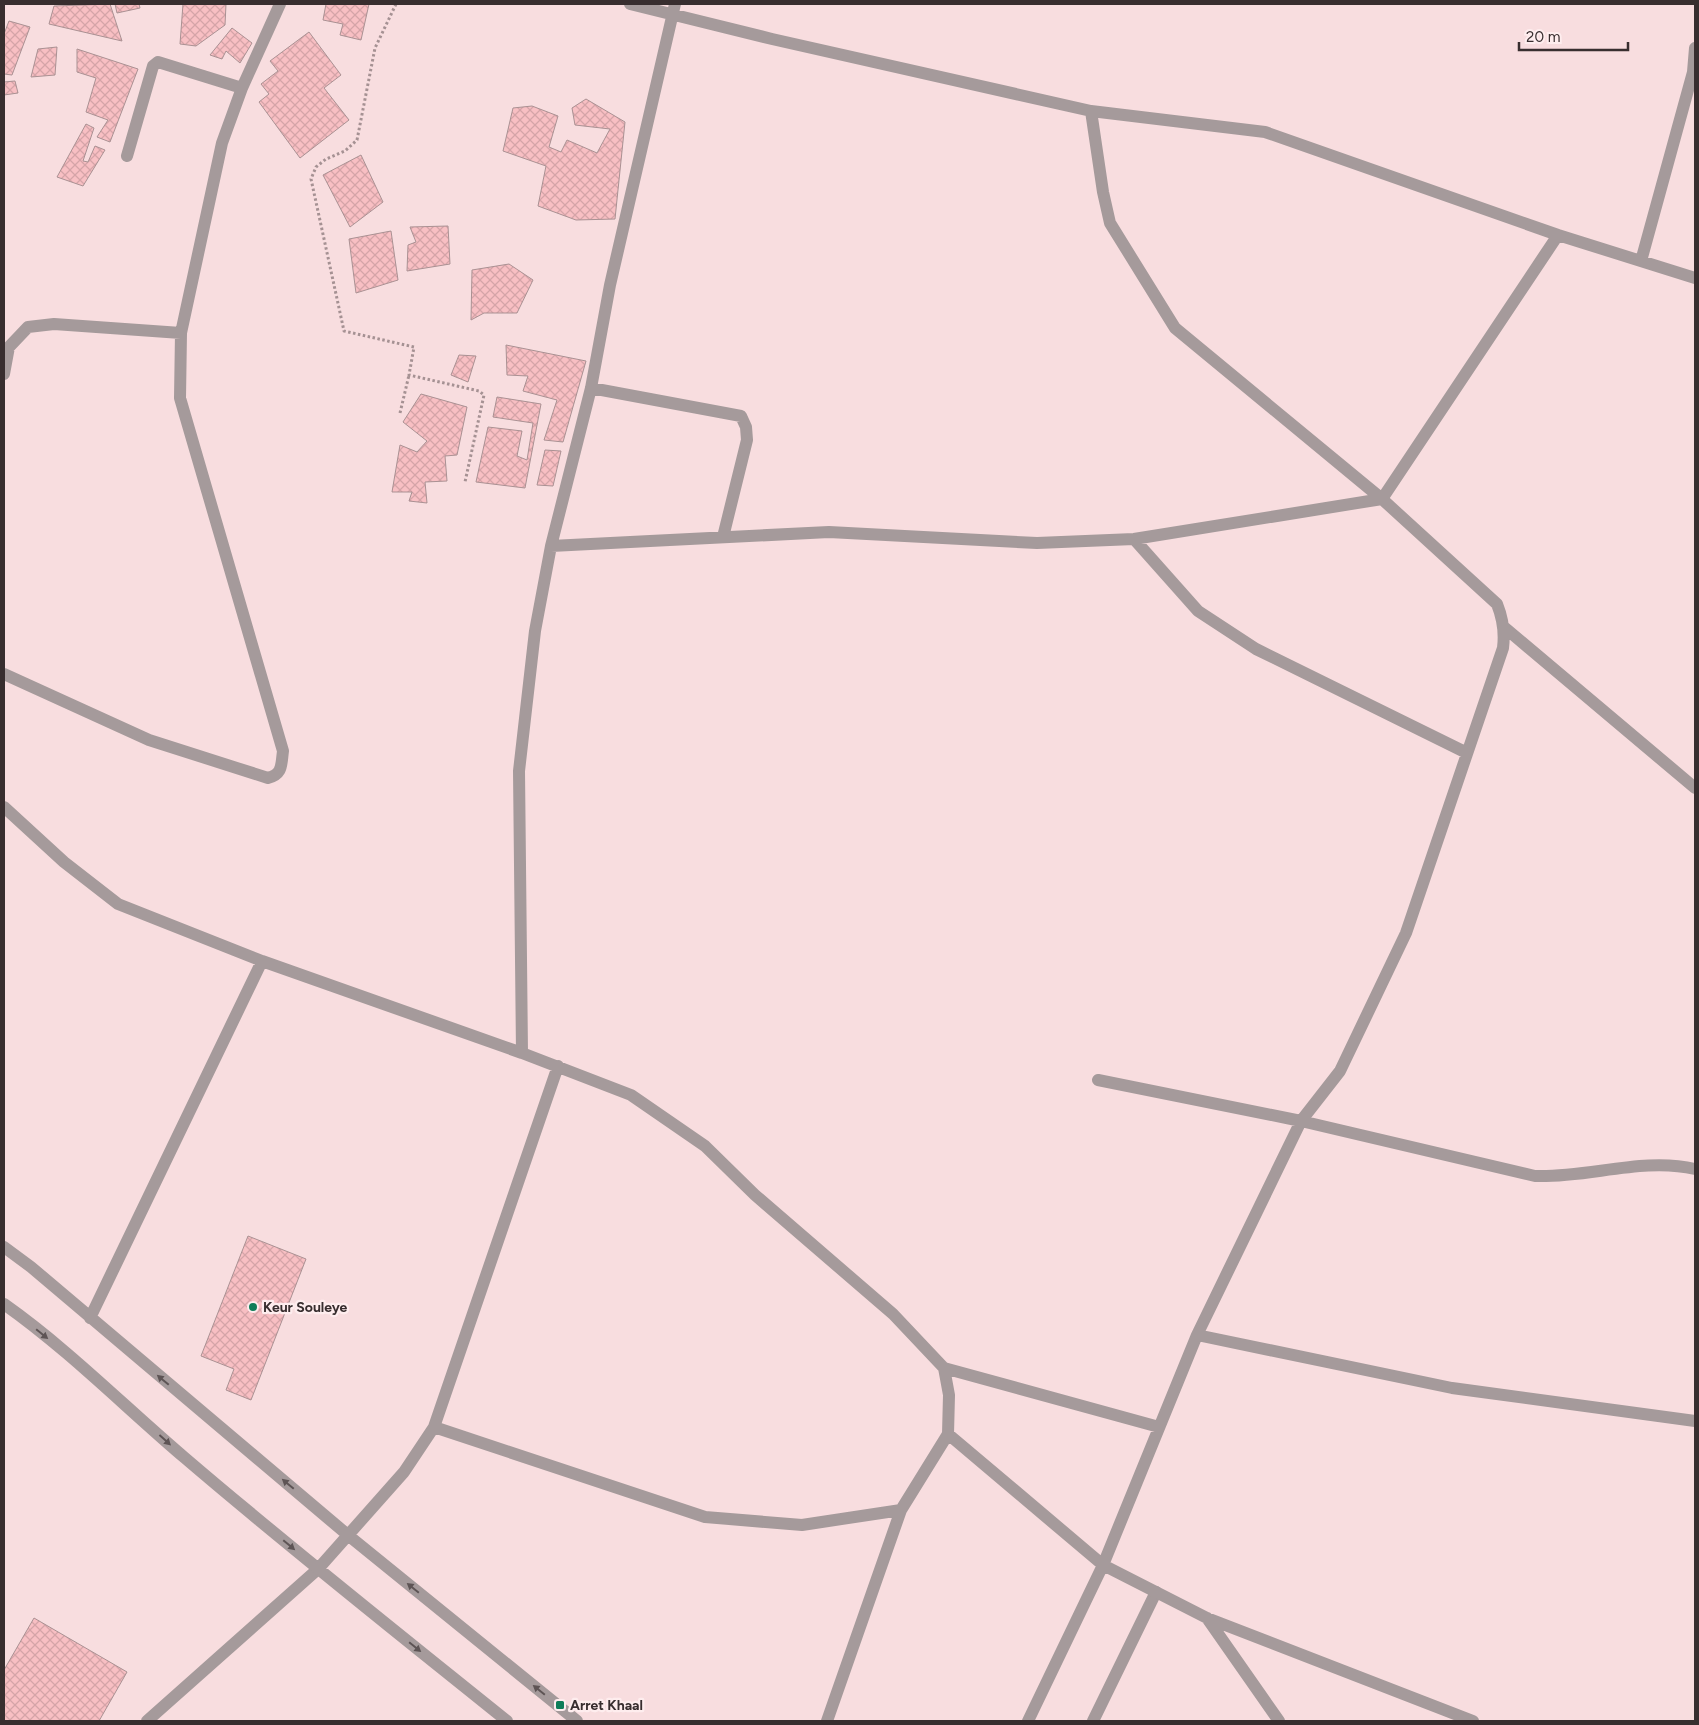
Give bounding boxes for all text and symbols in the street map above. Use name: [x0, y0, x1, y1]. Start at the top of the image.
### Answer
scale bar: [1519, 20, 1628, 52]
text: 20 m: [1526, 28, 1560, 46]
place label: Keur Souleye: [263, 1299, 348, 1316]
marker: Keur Souleye: [247, 1301, 259, 1313]
one-way arrow: [35, 1328, 48, 1339]
one-way arrow: [158, 1374, 170, 1386]
one-way arrow: [158, 1435, 171, 1446]
one-way arrow: [282, 1479, 295, 1490]
one-way arrow: [283, 1539, 295, 1550]
one-way arrow: [407, 1582, 420, 1593]
one-way arrow: [408, 1642, 421, 1653]
one-way arrow: [533, 1685, 546, 1696]
place label: Arret Khaal: [570, 1697, 643, 1714]
marker: Arret Khaal: [554, 1699, 566, 1711]

